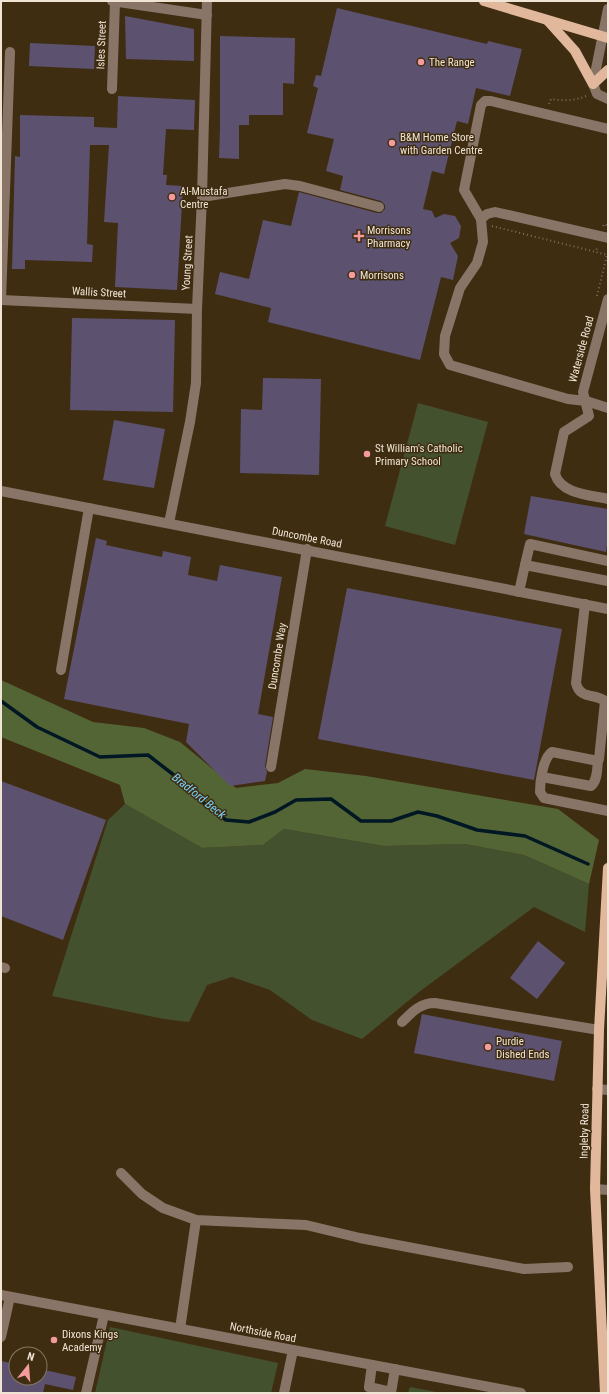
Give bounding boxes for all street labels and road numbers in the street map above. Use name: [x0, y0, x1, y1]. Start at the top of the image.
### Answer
street label: Isles Street: [94, 20, 109, 70]
street label: Young Street: [180, 235, 195, 291]
street label: Wallis Street: [71, 285, 126, 300]
street label: Waterside Road: [566, 315, 597, 384]
street label: Duncombe Road: [271, 524, 343, 551]
street label: Duncombe Way: [266, 622, 289, 690]
street label: Ingleby Road: [578, 1103, 591, 1159]
street label: Northside Road: [229, 1320, 297, 1345]

